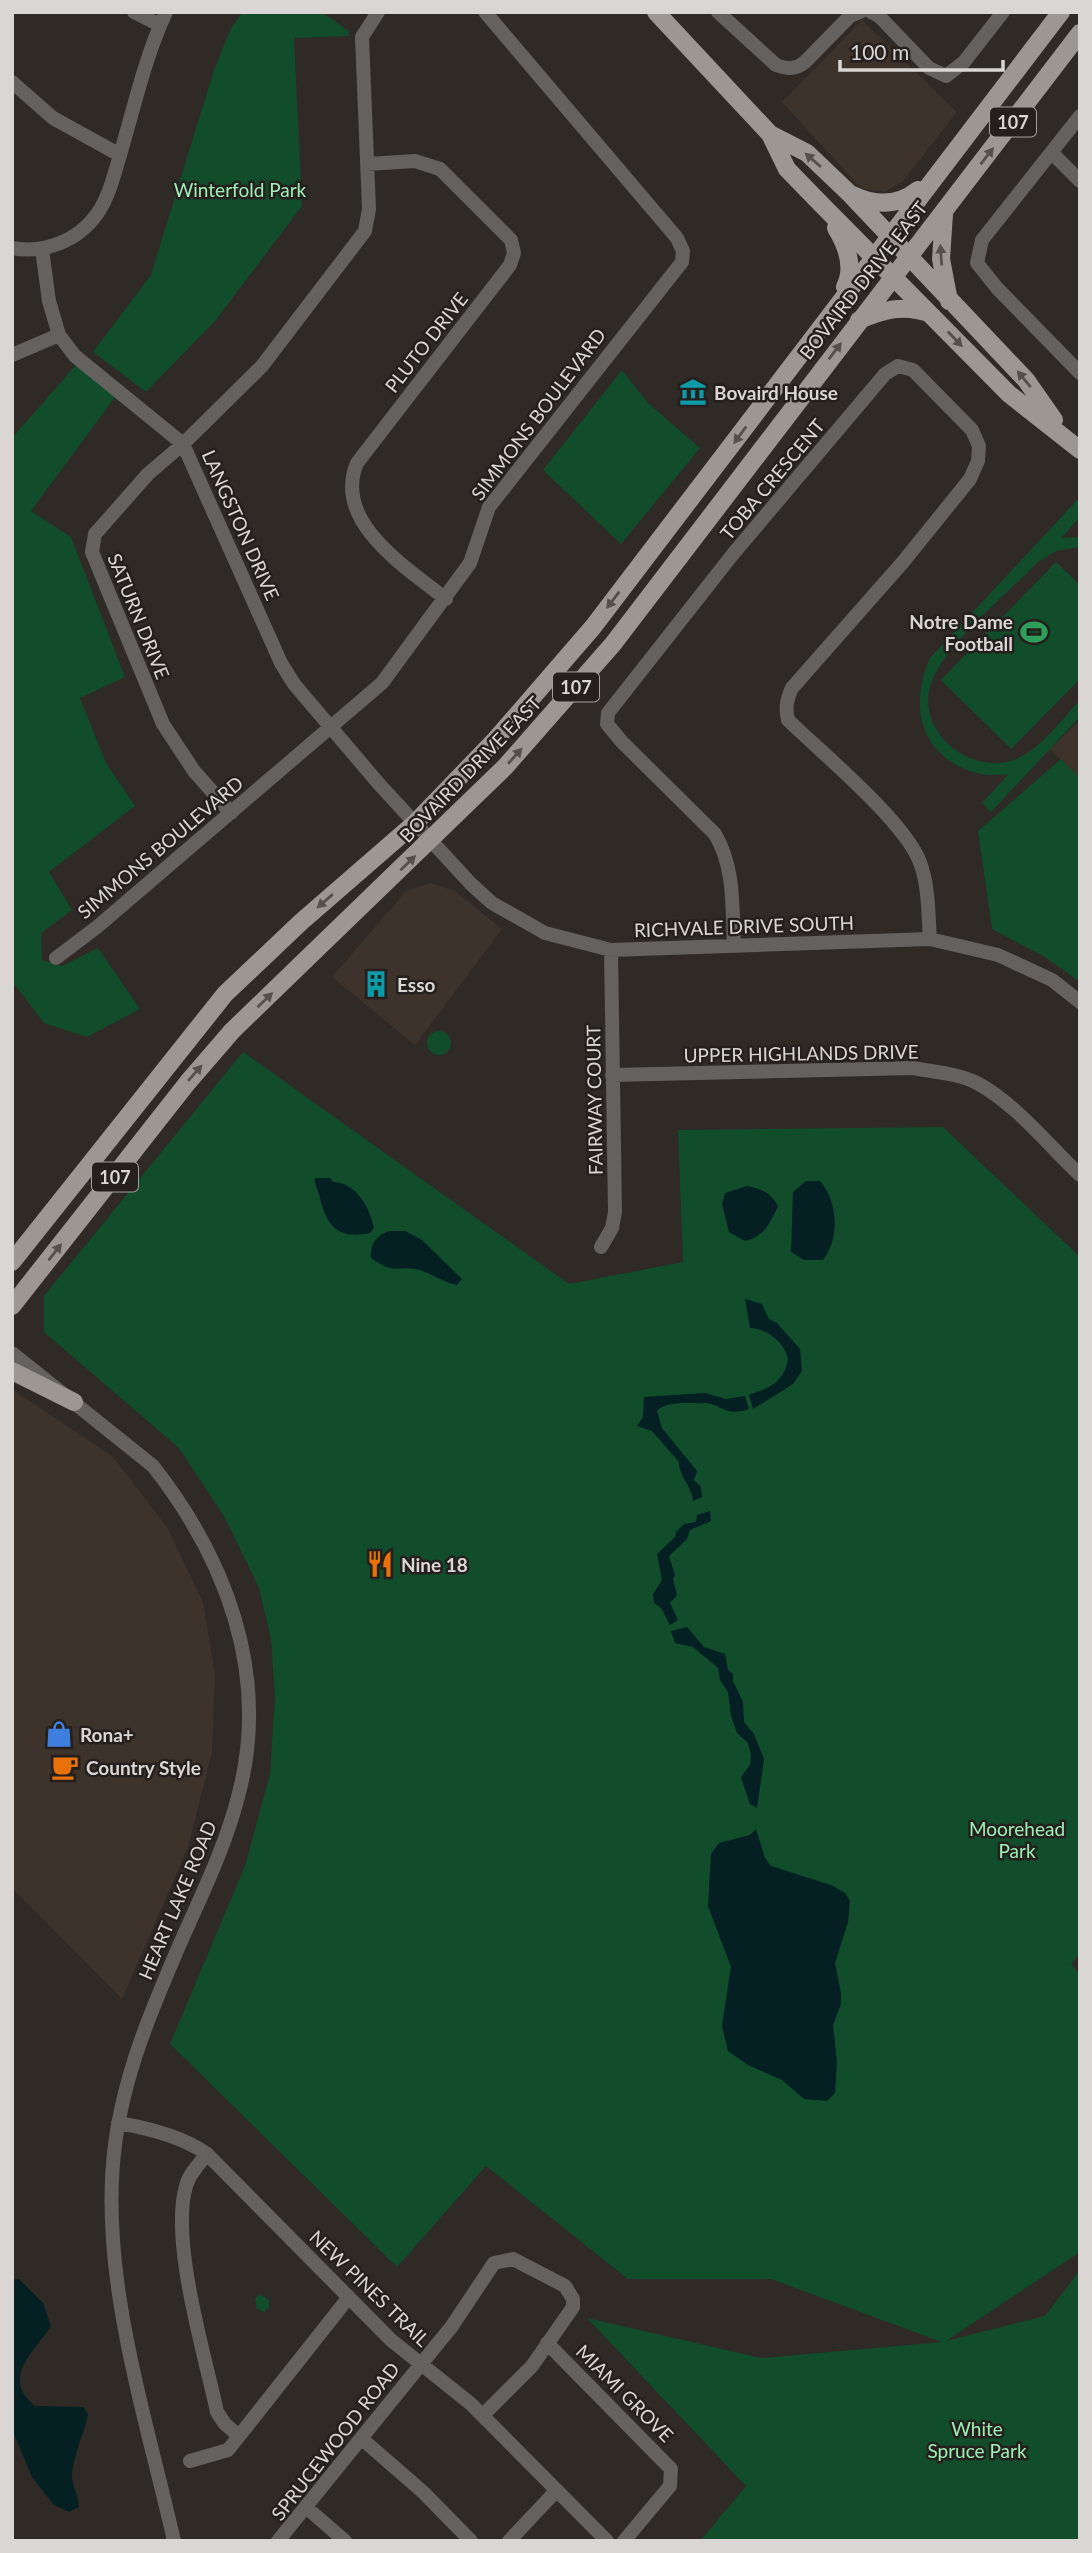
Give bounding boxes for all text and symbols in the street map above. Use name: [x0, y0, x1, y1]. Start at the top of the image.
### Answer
scale bar: [840, 28, 1003, 72]
text: 100 m: [850, 39, 909, 64]
road number: 107: [990, 107, 1036, 136]
one-way arrow: [979, 147, 993, 165]
one-way arrow: [804, 152, 822, 168]
park label: Winterfold Park: [174, 178, 307, 201]
street label: BOVAIRD DRIVE EAST: [794, 196, 932, 364]
one-way arrow: [935, 244, 946, 266]
street label: PLUTO DRIVE: [380, 287, 472, 397]
street label: SIMMONS BOULEVARD: [466, 324, 610, 504]
one-way arrow: [946, 330, 962, 347]
one-way arrow: [828, 342, 842, 360]
one-way arrow: [1017, 371, 1032, 388]
museum icon: Bovaird House: [678, 377, 708, 407]
place label: Bovaird House: [714, 381, 838, 404]
street label: TOBA CRESCENT: [715, 414, 829, 544]
one-way arrow: [733, 425, 747, 444]
street label: LANGSTON DRIVE: [198, 446, 284, 604]
street label: SATURN DRIVE: [103, 550, 175, 682]
one-way arrow: [606, 591, 621, 609]
place label: Notre Dame Football: [909, 610, 1013, 655]
sports icon: Notre Dame Football: [1019, 617, 1049, 647]
road number: 107: [553, 672, 599, 702]
street label: BOVAIRD DRIVE EAST: [394, 691, 546, 847]
one-way arrow: [507, 747, 522, 764]
street label: SIMMONS BOULEVARD: [73, 771, 247, 923]
one-way arrow: [399, 856, 416, 872]
one-way arrow: [316, 892, 333, 908]
street label: RICHVALE DRIVE SOUTH: [634, 911, 854, 941]
building icon: Esso: [361, 969, 391, 999]
place label: Esso: [397, 973, 435, 996]
one-way arrow: [256, 991, 273, 1008]
street label: FAIRWAY COURT: [581, 1025, 607, 1175]
street label: UPPER HIGHLANDS DRIVE: [683, 1039, 919, 1067]
one-way arrow: [187, 1065, 202, 1082]
road number: 107: [92, 1162, 138, 1192]
one-way arrow: [47, 1244, 62, 1262]
restaurant icon: Nine 18: [365, 1549, 395, 1579]
place label: Nine 18: [401, 1553, 468, 1576]
shop icon: Rona+: [44, 1719, 74, 1749]
place label: Rona+: [80, 1723, 134, 1746]
cafe icon: Country Style: [50, 1752, 80, 1782]
place label: Country Style: [86, 1756, 201, 1779]
street label: HEART LAKE ROAD: [133, 1817, 221, 1983]
park label: Moorehead Park: [969, 1817, 1065, 1862]
street label: NEW PINES TRAIL: [305, 2225, 435, 2351]
street label: MIAMI GROVE: [572, 2340, 678, 2446]
street label: SPRUCEWOOD ROAD: [266, 2357, 404, 2525]
park label: White Spruce Park: [927, 2417, 1027, 2462]

